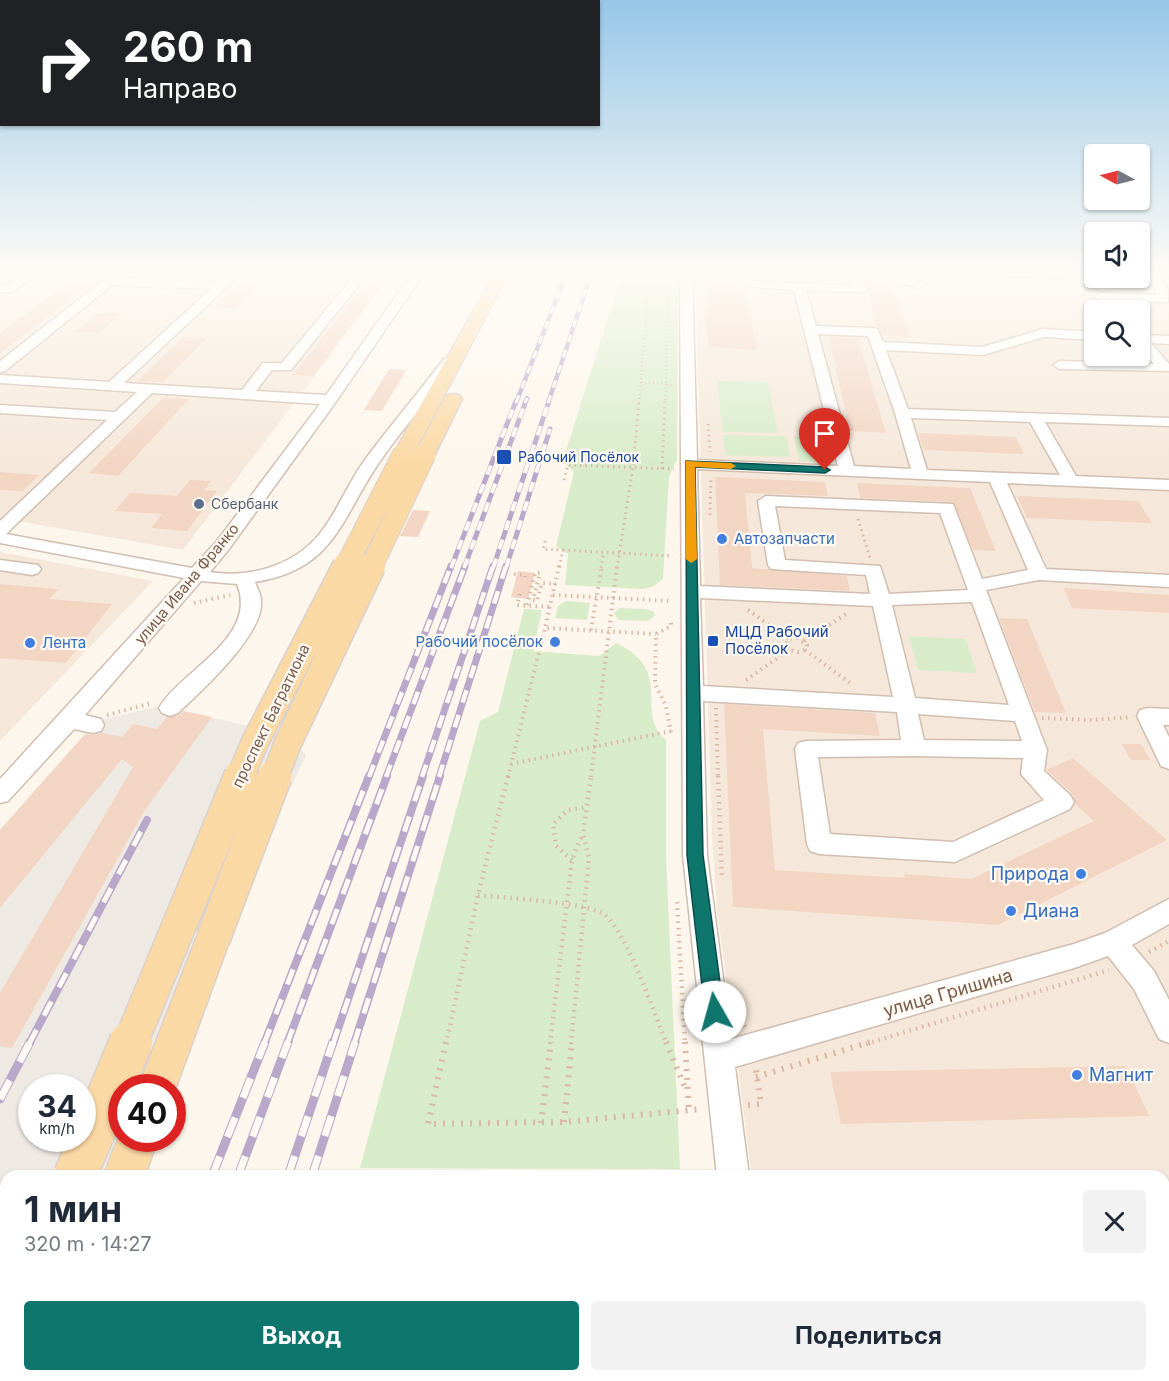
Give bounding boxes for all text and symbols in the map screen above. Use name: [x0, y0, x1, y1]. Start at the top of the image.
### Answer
text: 260 m: [123, 21, 253, 72]
icon: right: [24, 24, 102, 102]
text: Направо: [123, 72, 238, 105]
north arrow: [1084, 144, 1150, 210]
map controls: [1084, 144, 1150, 366]
button: sound: [1084, 222, 1150, 288]
button: search: [1084, 300, 1150, 366]
pin: [799, 408, 850, 470]
icon: arrive: [808, 417, 841, 450]
marker: Рабочий Посёлок: [495, 448, 513, 466]
place label: Рабочий Посёлок: [518, 448, 640, 465]
place label: Сбербанк: [211, 495, 279, 512]
marker: Сбербанк: [192, 497, 206, 511]
street label: улица Ивана Франко: [130, 519, 243, 648]
place label: Автозапчасти: [734, 529, 835, 548]
marker: Автозапчасти: [715, 532, 729, 546]
place label: МЦД Рабочий Посёлок: [725, 622, 829, 658]
place label: Рабочий посёлок: [415, 632, 543, 651]
place label: Лента: [42, 633, 86, 652]
marker: МЦД Рабочий Посёлок: [706, 634, 720, 648]
marker: Рабочий посёлок: [548, 635, 562, 649]
marker: Лента: [23, 636, 37, 650]
street label: проспект Багратиона: [227, 641, 314, 791]
place label: Природа: [991, 863, 1069, 884]
marker: Природа: [1074, 867, 1088, 881]
place label: Диана: [1023, 900, 1079, 921]
marker: Диана: [1004, 904, 1018, 918]
street label: улица Гришина: [881, 964, 1015, 1021]
position arrow: [683, 980, 747, 1044]
place label: Магнит: [1089, 1064, 1154, 1085]
marker: Магнит: [1070, 1068, 1084, 1082]
speed limit sign: 40: [108, 1074, 186, 1152]
text: 34: [37, 1088, 77, 1124]
text: km/h: [39, 1119, 75, 1138]
text: 1 мин: [24, 1187, 122, 1231]
button: close: [1083, 1190, 1146, 1253]
text: 320 m · 14:27: [24, 1232, 152, 1256]
button: Выход: [24, 1301, 579, 1370]
button: Поделиться: [591, 1301, 1146, 1370]

